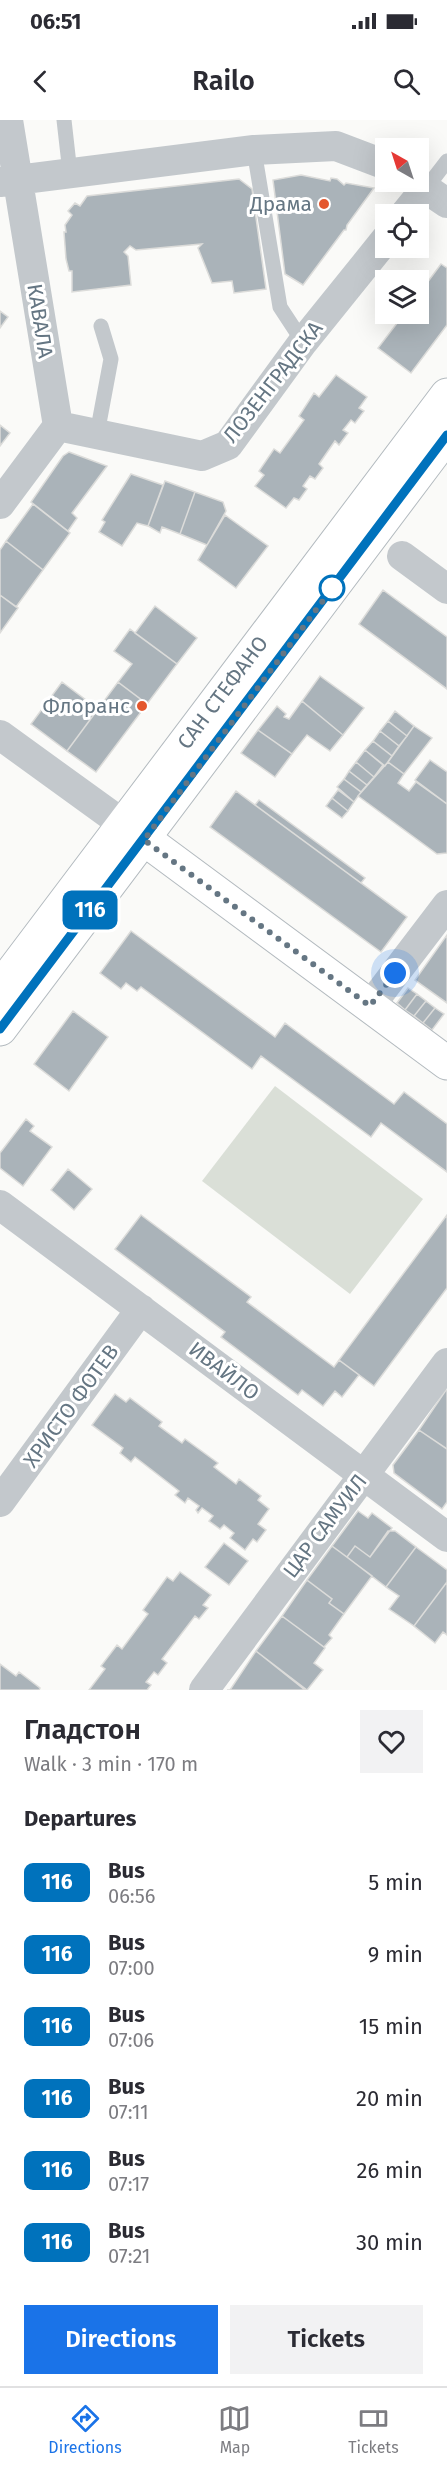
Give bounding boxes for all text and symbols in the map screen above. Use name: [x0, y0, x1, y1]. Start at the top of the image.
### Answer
text: 06:51: [30, 8, 81, 35]
icon: back: [24, 65, 57, 98]
text: Railo: [192, 65, 255, 97]
icon: search: [390, 65, 423, 98]
north arrow: [375, 138, 429, 192]
map controls: [375, 138, 429, 324]
place label: Драма: [249, 191, 312, 217]
marker: Драма: [317, 197, 331, 211]
button: locate: [375, 204, 429, 258]
button: layers: [375, 270, 429, 324]
street label: КАВАЛА: [21, 282, 59, 360]
street label: ЛОЗЕНГРАДСКА: [217, 316, 329, 448]
unlabelled marker: [319, 575, 345, 601]
street label: САН СТЕФАНО: [172, 631, 274, 754]
place label: Флоранс: [42, 693, 130, 719]
marker: Флоранс: [135, 699, 149, 713]
line badge: 116: [56, 890, 124, 930]
text: 116: [75, 897, 105, 923]
your location: [380, 958, 410, 988]
street label: ИВАЙЛО: [184, 1336, 264, 1406]
street label: ХРИСТО ФОТЕВ: [18, 1339, 124, 1473]
street label: ЦАР САМУИЛ: [277, 1469, 373, 1583]
button: heart: [360, 1710, 423, 1773]
text: Гладстон: [24, 1713, 141, 1746]
text: Walk · 3 min · 170 m: [24, 1752, 198, 1776]
text: Departures: [24, 1805, 136, 1832]
text: Bus: [108, 1857, 145, 1884]
text: 116: [42, 1869, 72, 1895]
text: 5 min: [368, 1869, 423, 1896]
text: 06:56: [108, 1884, 155, 1908]
text: Bus: [108, 1929, 145, 1956]
text: 116: [42, 1941, 72, 1967]
text: 9 min: [368, 1941, 423, 1968]
text: 07:00: [108, 1956, 155, 1980]
text: Bus: [108, 2001, 145, 2028]
text: 116: [42, 2013, 72, 2039]
text: 15 min: [359, 2013, 423, 2040]
text: 07:06: [108, 2028, 154, 2052]
text: Bus: [108, 2073, 145, 2100]
text: 116: [42, 2085, 72, 2111]
text: 20 min: [356, 2085, 423, 2112]
text: 07:11: [108, 2100, 149, 2124]
text: Bus: [108, 2145, 145, 2172]
text: 116: [42, 2157, 72, 2183]
text: 26 min: [357, 2157, 423, 2184]
text: 07:17: [108, 2172, 149, 2196]
text: Bus: [108, 2217, 145, 2244]
text: 116: [42, 2229, 72, 2255]
text: 30 min: [356, 2229, 423, 2256]
text: 07:21: [108, 2244, 151, 2268]
button: Directions: [24, 2305, 218, 2374]
button: Tickets: [230, 2305, 423, 2374]
tab: Directions: [48, 2402, 122, 2457]
tab: Map: [218, 2402, 251, 2457]
tab: Tickets: [348, 2402, 399, 2457]

